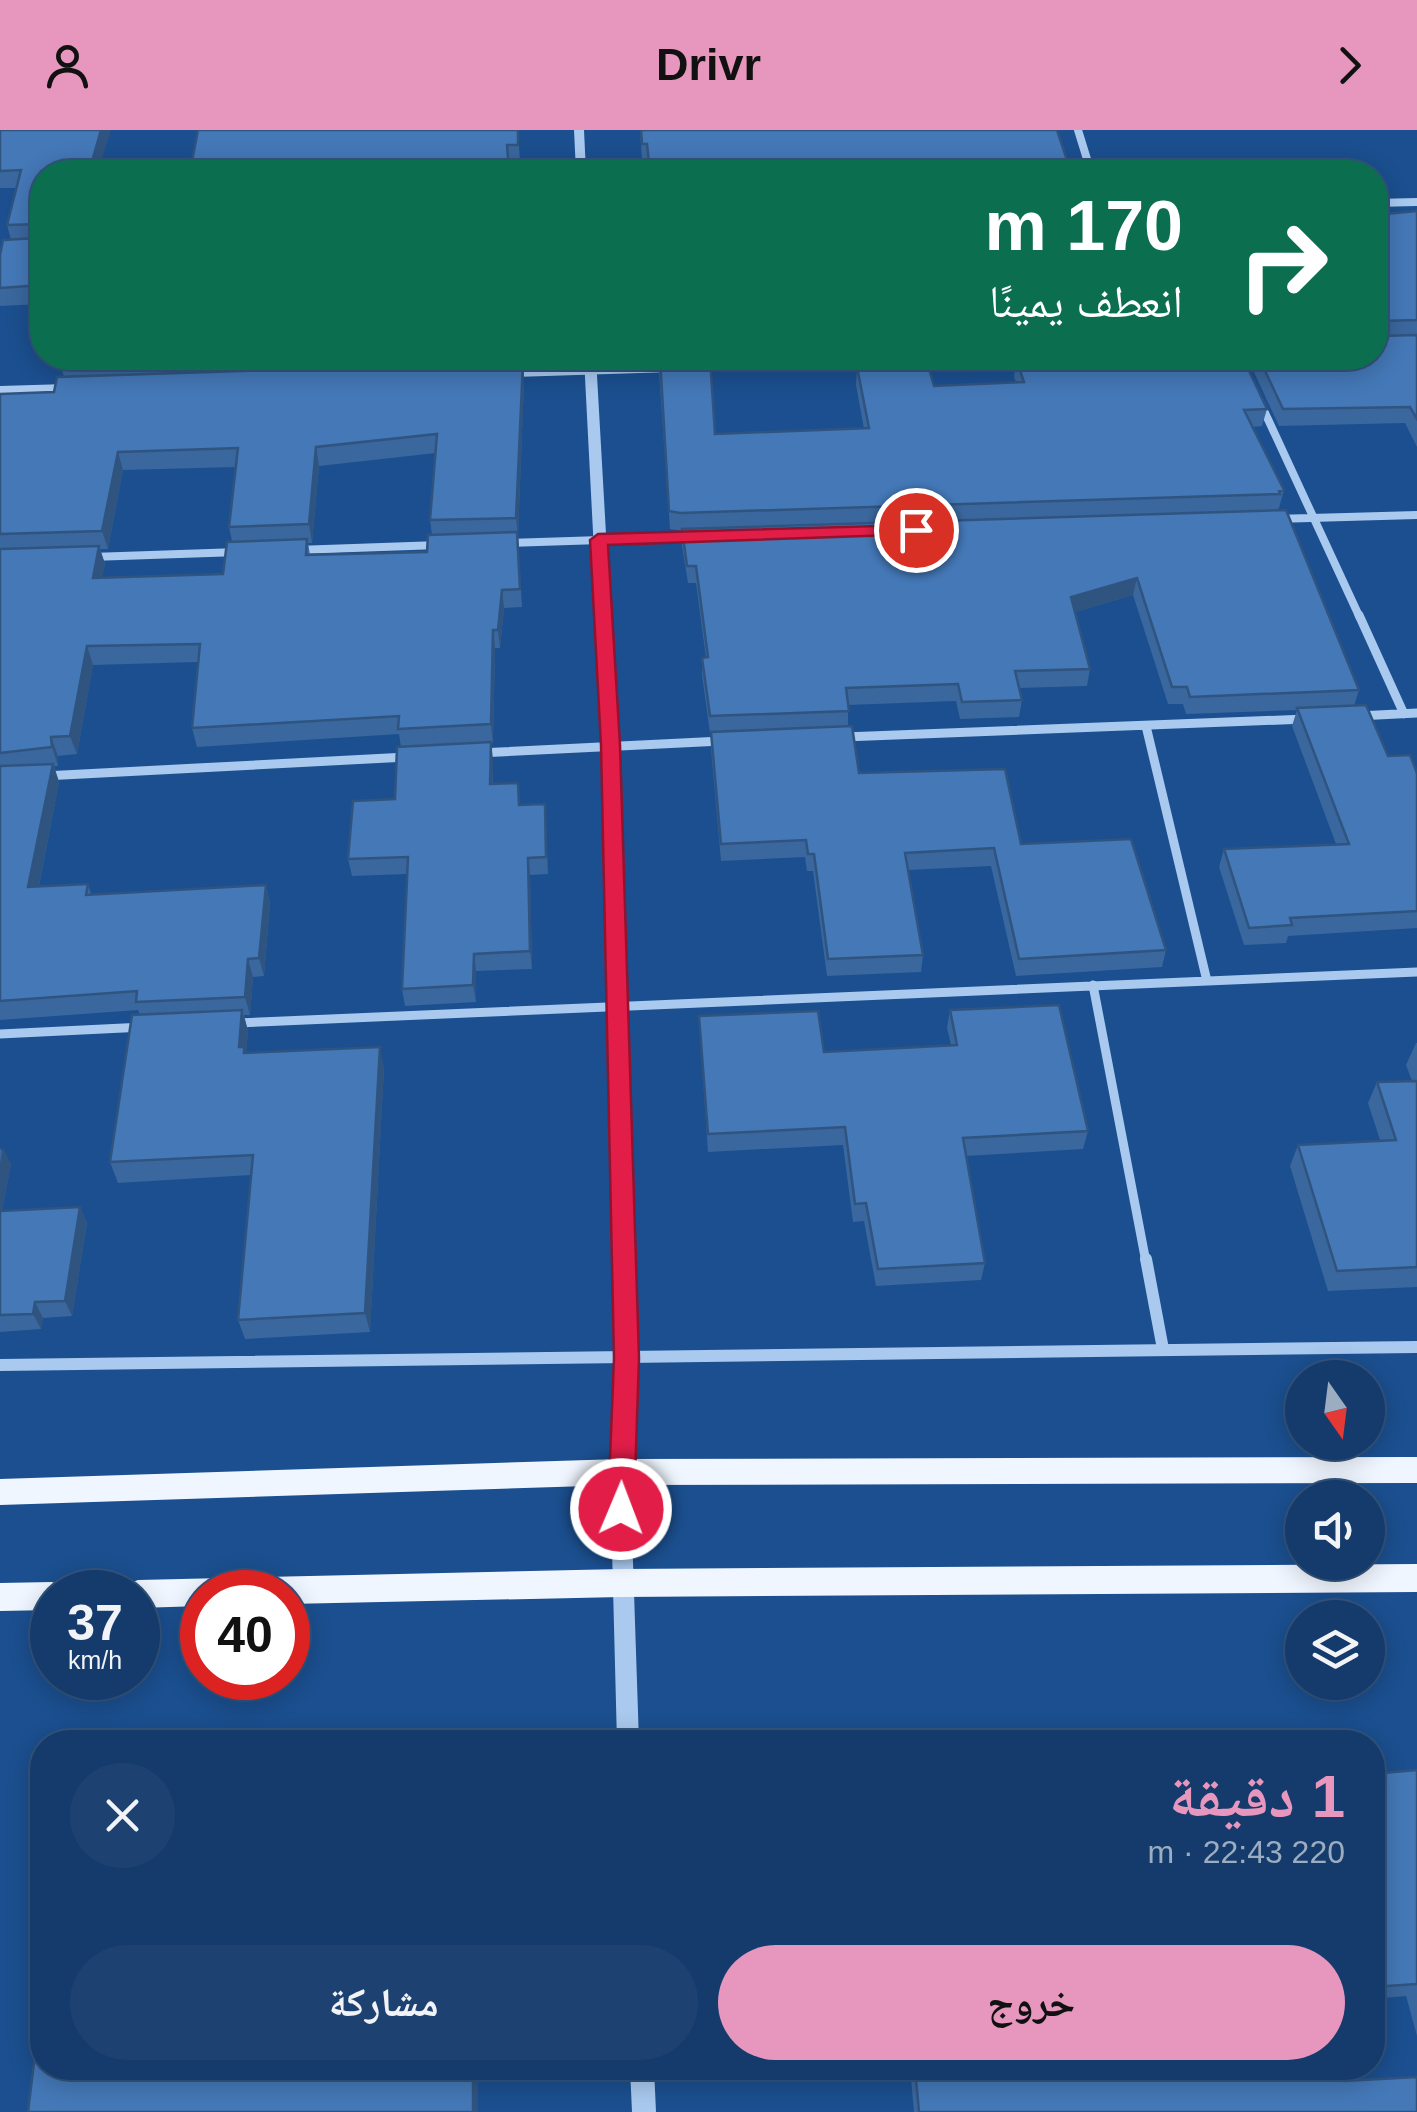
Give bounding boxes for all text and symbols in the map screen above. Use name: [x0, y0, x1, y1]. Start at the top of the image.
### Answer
icon: person: [40, 38, 95, 93]
icon: forward: [1322, 38, 1377, 93]
text: Drivr: [656, 39, 761, 90]
text: 170 m: [985, 187, 1183, 265]
icon: right: [1218, 200, 1348, 330]
text: انعطف يمينًا: [989, 276, 1183, 327]
pin: [874, 488, 959, 573]
icon: arrive: [889, 503, 944, 558]
north arrow: [1285, 1360, 1385, 1460]
map controls: [1285, 1360, 1385, 1700]
position arrow: [569, 1457, 673, 1561]
button: sound: [1285, 1480, 1385, 1580]
speed limit sign: 40: [180, 1570, 310, 1700]
text: 37: [67, 1595, 123, 1651]
button: layers: [1285, 1600, 1385, 1700]
text: km/h: [68, 1646, 122, 1674]
button: close: [70, 1763, 175, 1868]
text: 1 دقيقة: [1169, 1763, 1345, 1830]
text: 220 m · 22:43: [1148, 1834, 1345, 1870]
button: مشاركة: [70, 1945, 698, 2060]
button: خروج: [718, 1945, 1345, 2060]

